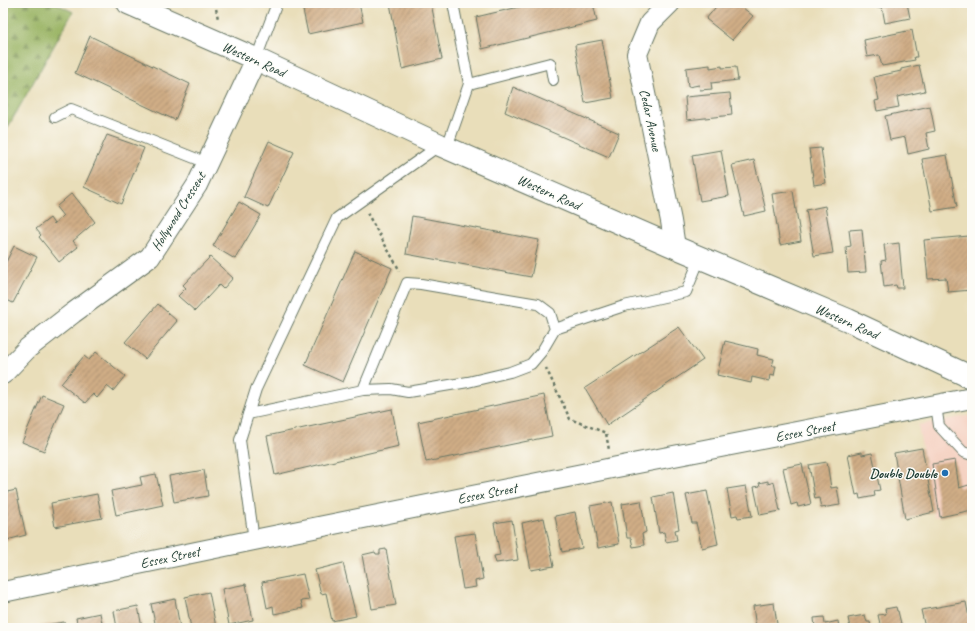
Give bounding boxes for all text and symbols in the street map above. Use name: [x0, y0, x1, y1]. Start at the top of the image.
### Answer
street label: Western Road: [220, 38, 290, 82]
street label: Cedar Avenue: [636, 88, 666, 154]
street label: Hollywood Crescent: [147, 168, 210, 254]
street label: Western Road: [515, 171, 585, 215]
street label: Western Road: [813, 300, 883, 344]
street label: Essex Street: [774, 417, 839, 446]
place label: Double Double: [870, 465, 938, 482]
marker: Double Double: [940, 468, 950, 478]
street label: Essex Street: [456, 479, 521, 508]
street label: Essex Street: [139, 542, 204, 572]

